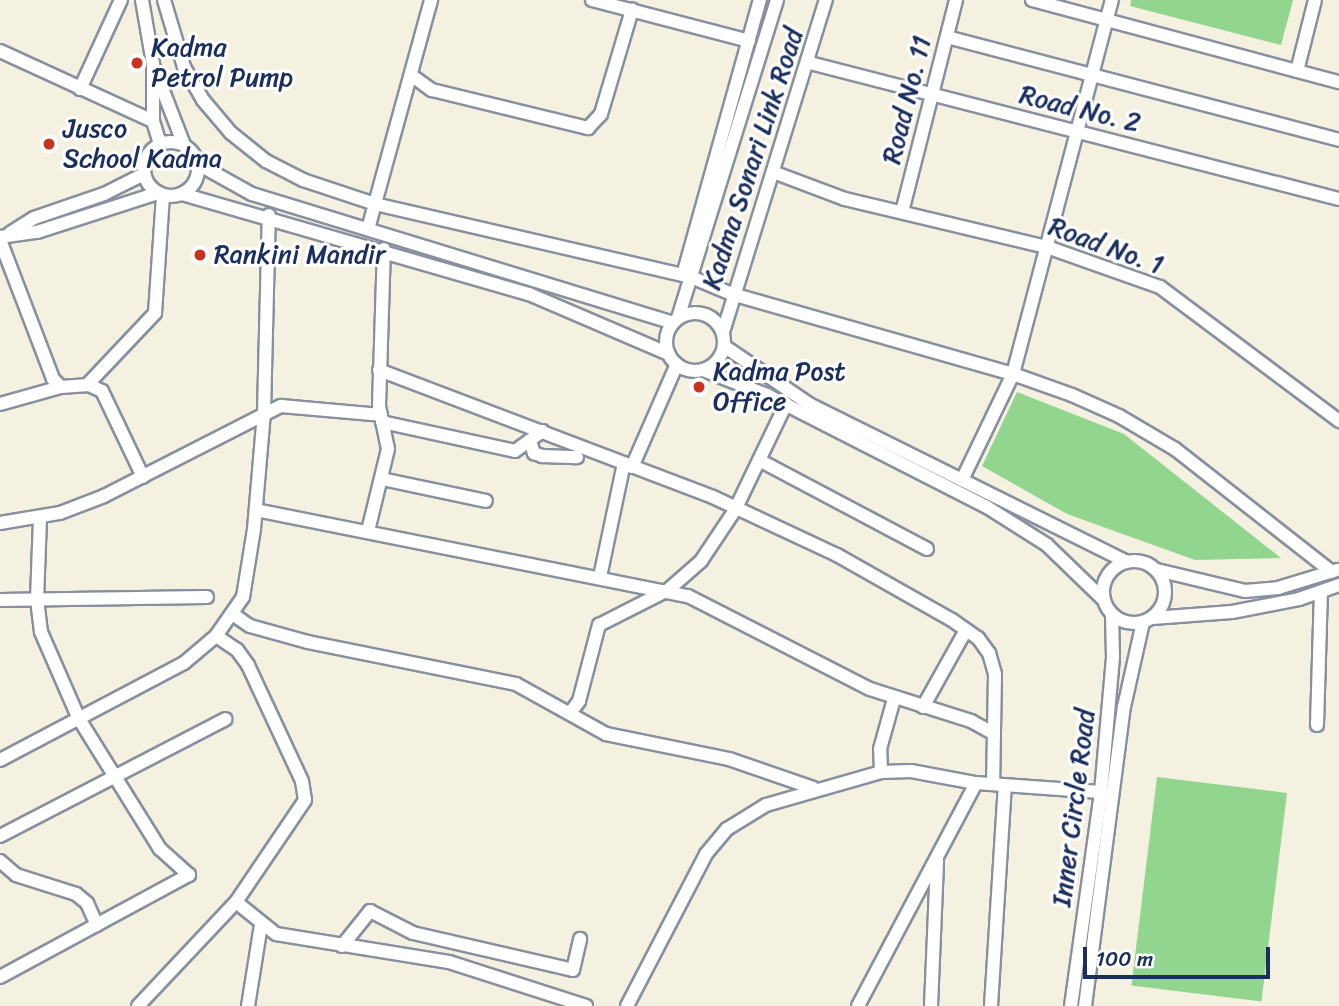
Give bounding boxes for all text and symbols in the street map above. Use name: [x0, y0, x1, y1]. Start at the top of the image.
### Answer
street label: Kadma Sonari Link Road: [696, 24, 810, 294]
place label: Kadma Petrol Pump: [151, 32, 293, 94]
street label: Road No. 11: [876, 33, 938, 167]
marker: Kadma Petrol Pump: [129, 55, 145, 71]
street label: Road No. 2: [1016, 79, 1144, 139]
place label: Jusco School Kadma: [63, 113, 222, 174]
marker: Jusco School Kadma: [41, 136, 57, 152]
street label: Road No. 1: [1045, 211, 1167, 281]
place label: Rankini Mandir: [214, 239, 386, 271]
marker: Rankini Mandir: [192, 247, 208, 263]
place label: Kadma Post Office: [713, 356, 848, 418]
marker: Kadma Post Office: [691, 379, 707, 395]
street label: Inner Circle Road: [1046, 707, 1102, 909]
scale bar: [1087, 932, 1274, 976]
text: 100 m: [1096, 940, 1153, 978]

